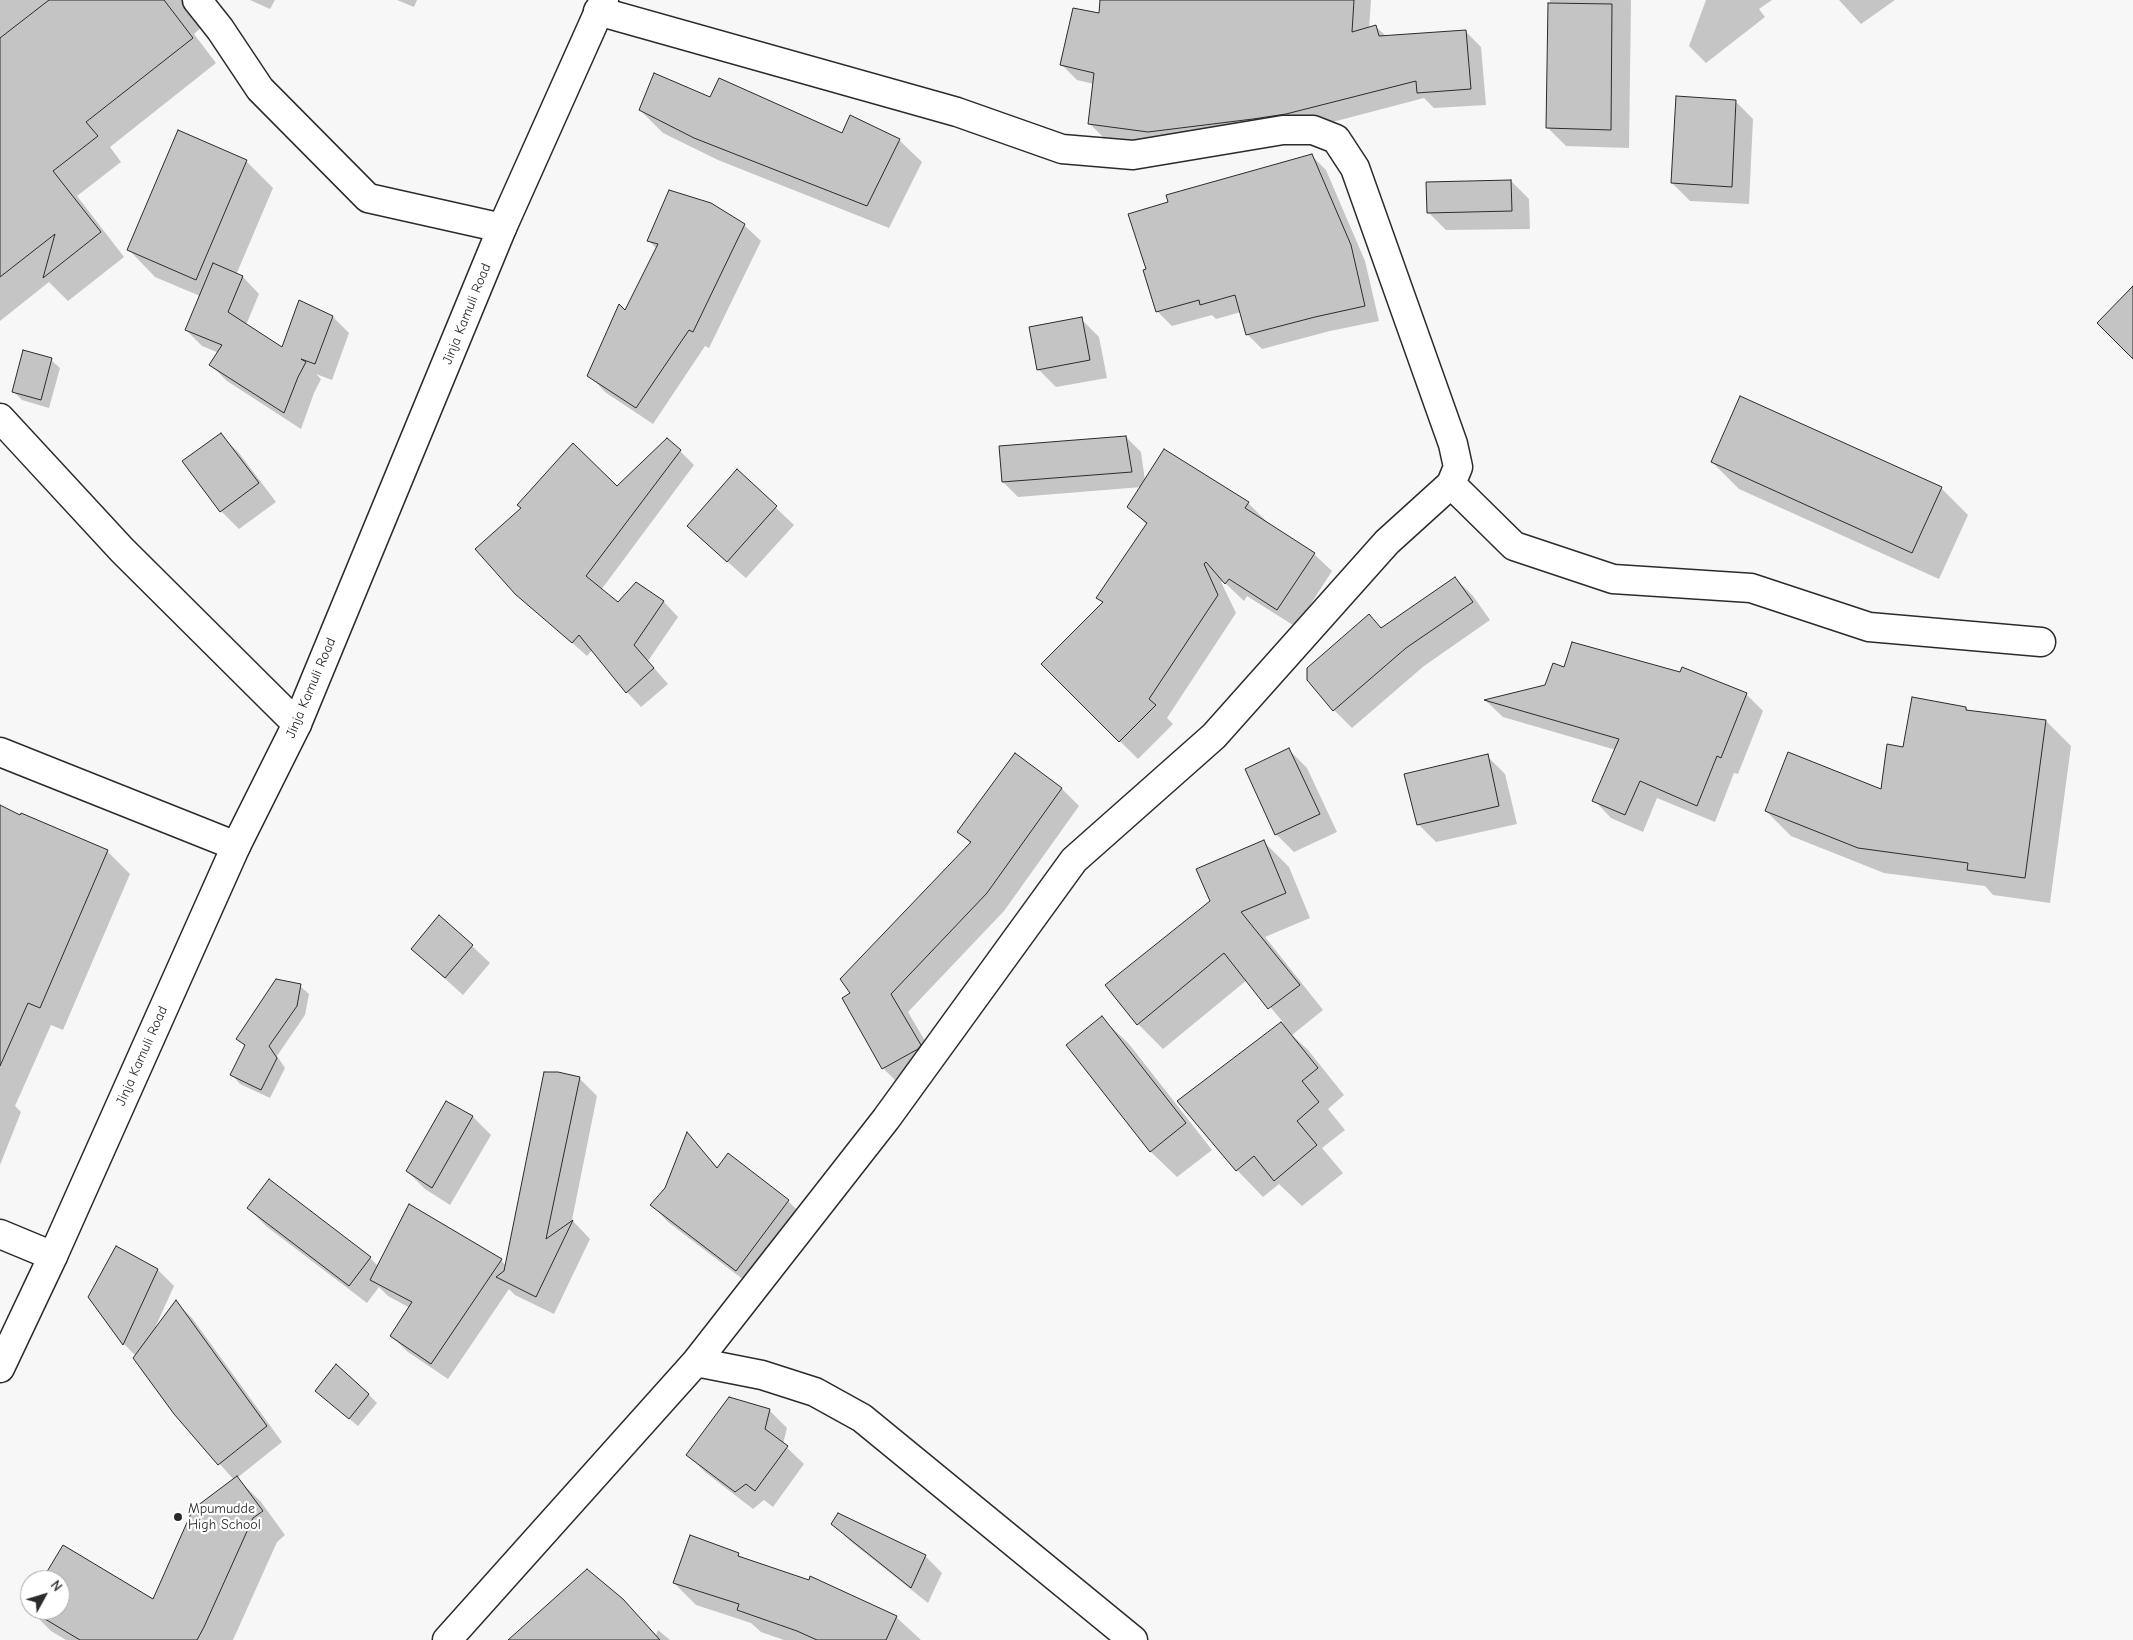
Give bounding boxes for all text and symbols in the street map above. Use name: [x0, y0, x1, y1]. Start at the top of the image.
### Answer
street label: Jinja Kamuli Road: [439, 261, 495, 367]
street label: Jinja Kamuli Road: [282, 635, 340, 741]
street label: Jinja Kamuli Road: [112, 1003, 172, 1109]
place label: Mpumudde High School: [188, 1501, 261, 1534]
marker: Mpumudde High School: [172, 1511, 184, 1523]
north arrow: [20, 1570, 70, 1620]
text: N: [47, 1577, 66, 1595]

